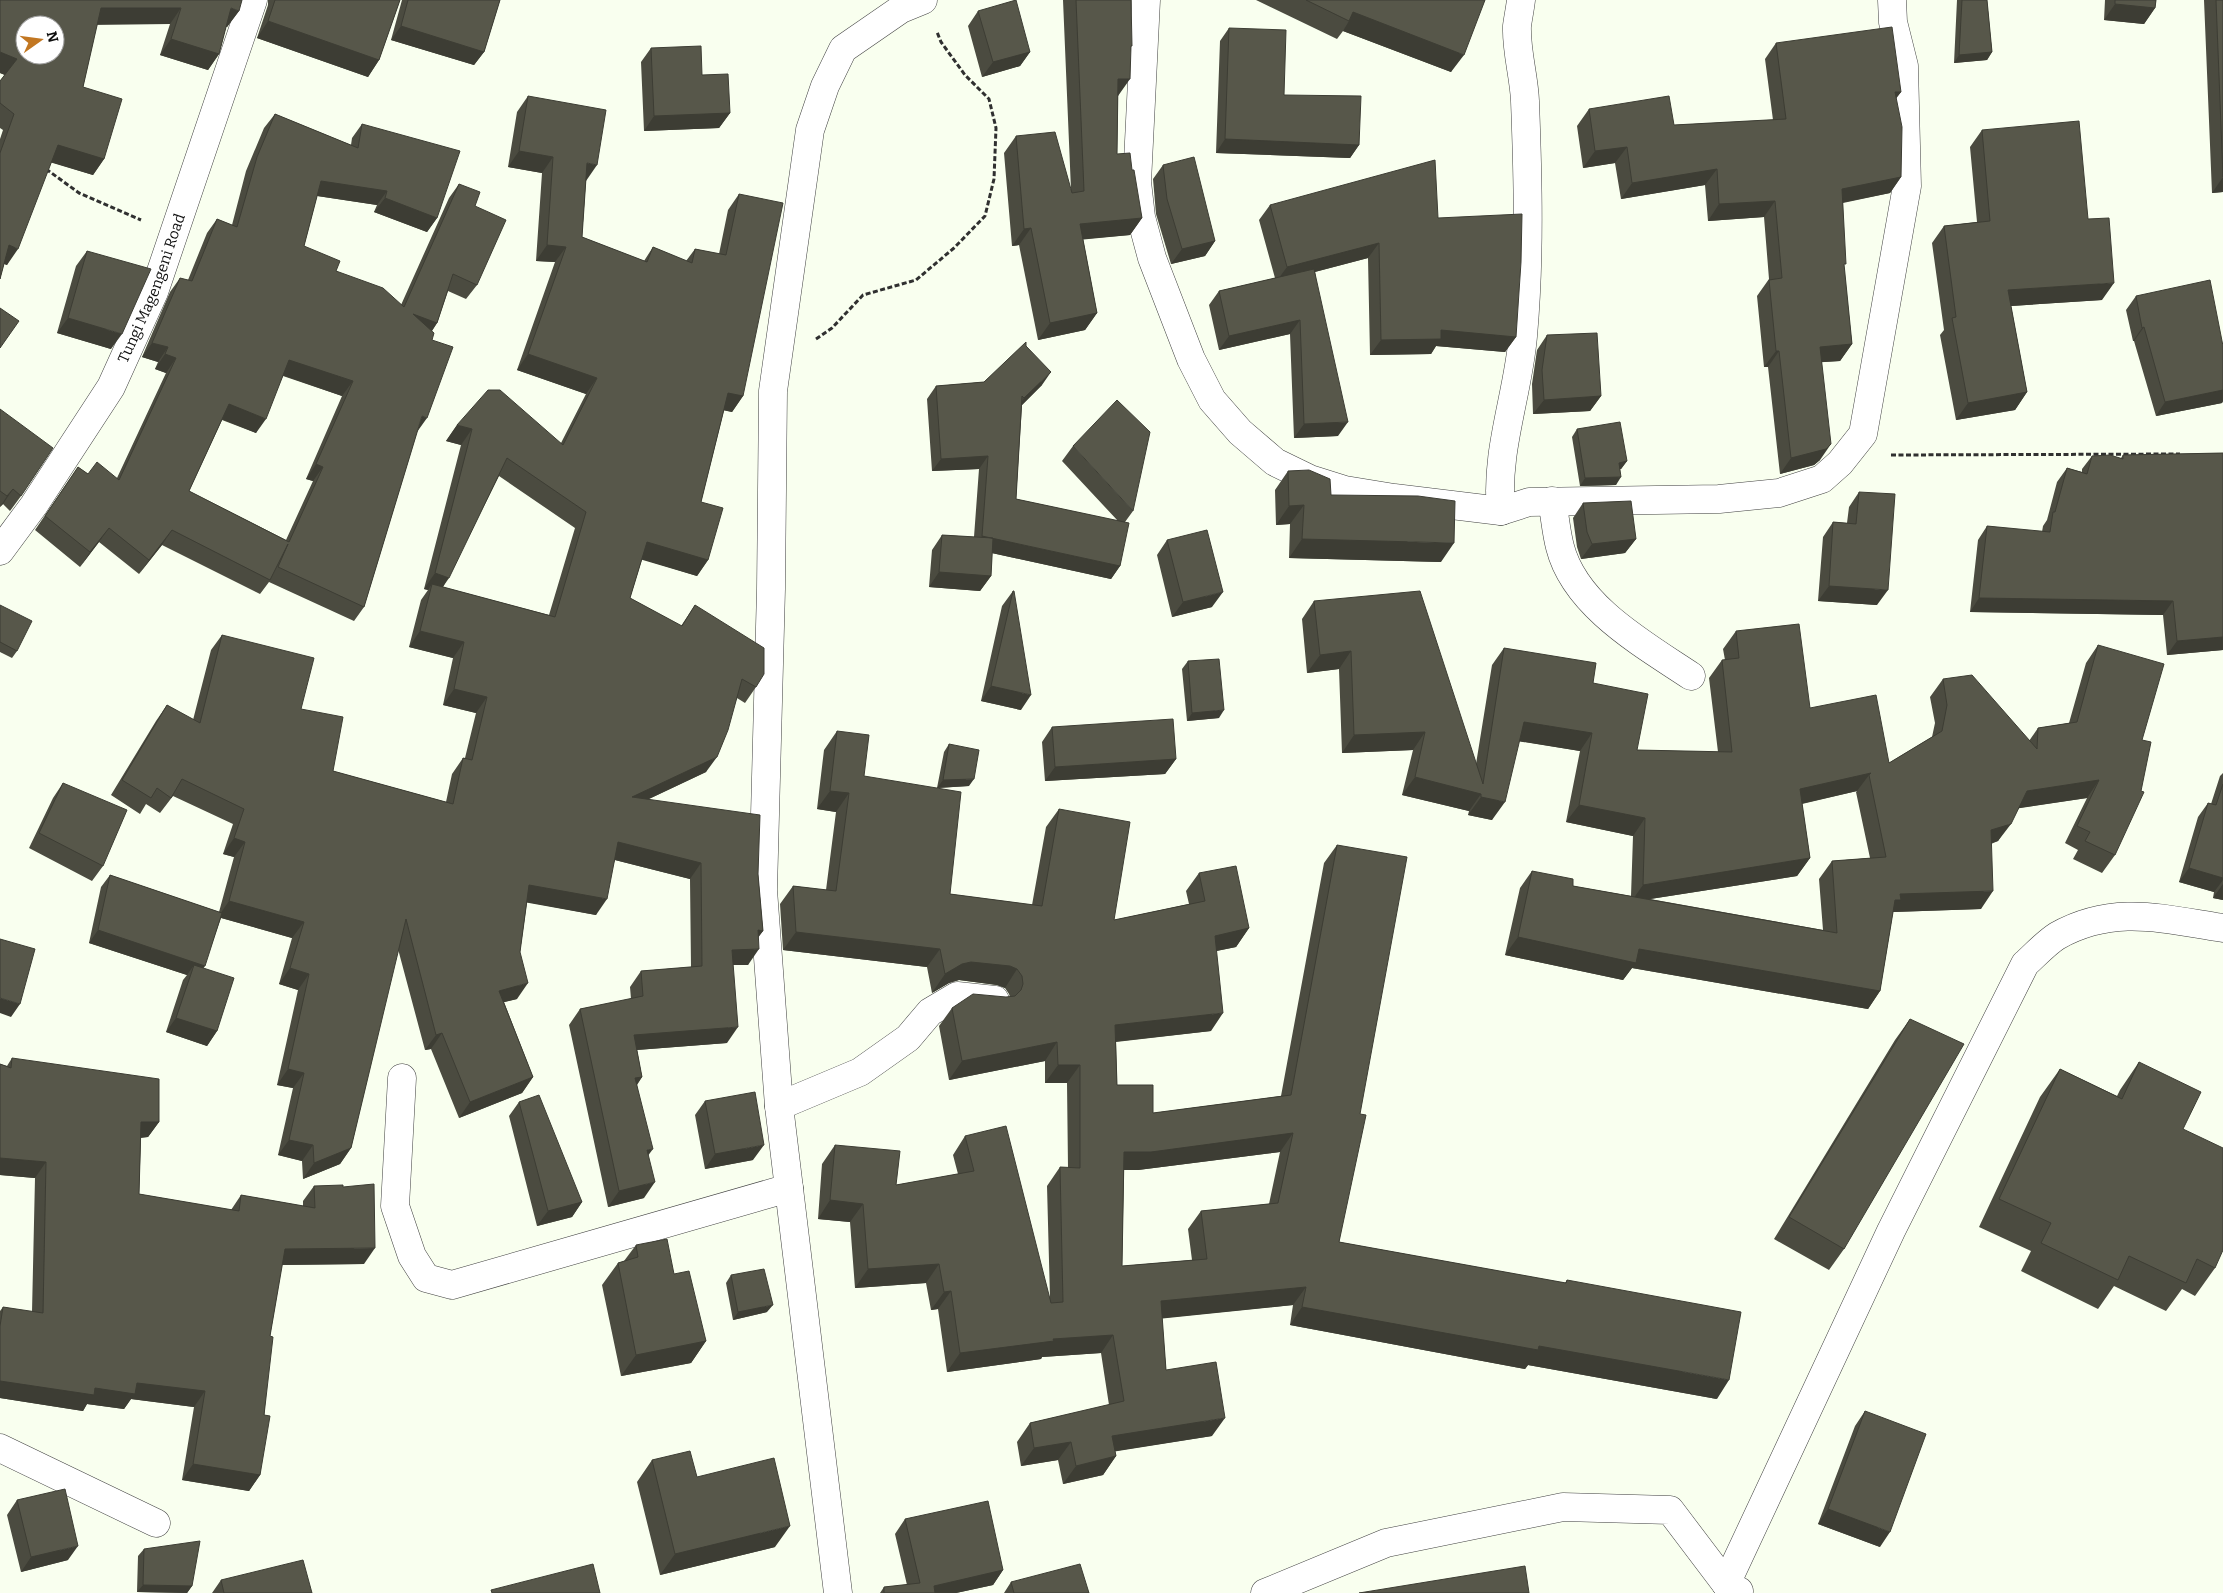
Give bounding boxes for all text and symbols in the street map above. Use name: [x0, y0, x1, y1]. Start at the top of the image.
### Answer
north arrow: [15, 15, 65, 65]
text: N: [43, 30, 62, 44]
street label: Tungi Magengeni Road: [114, 211, 189, 366]

